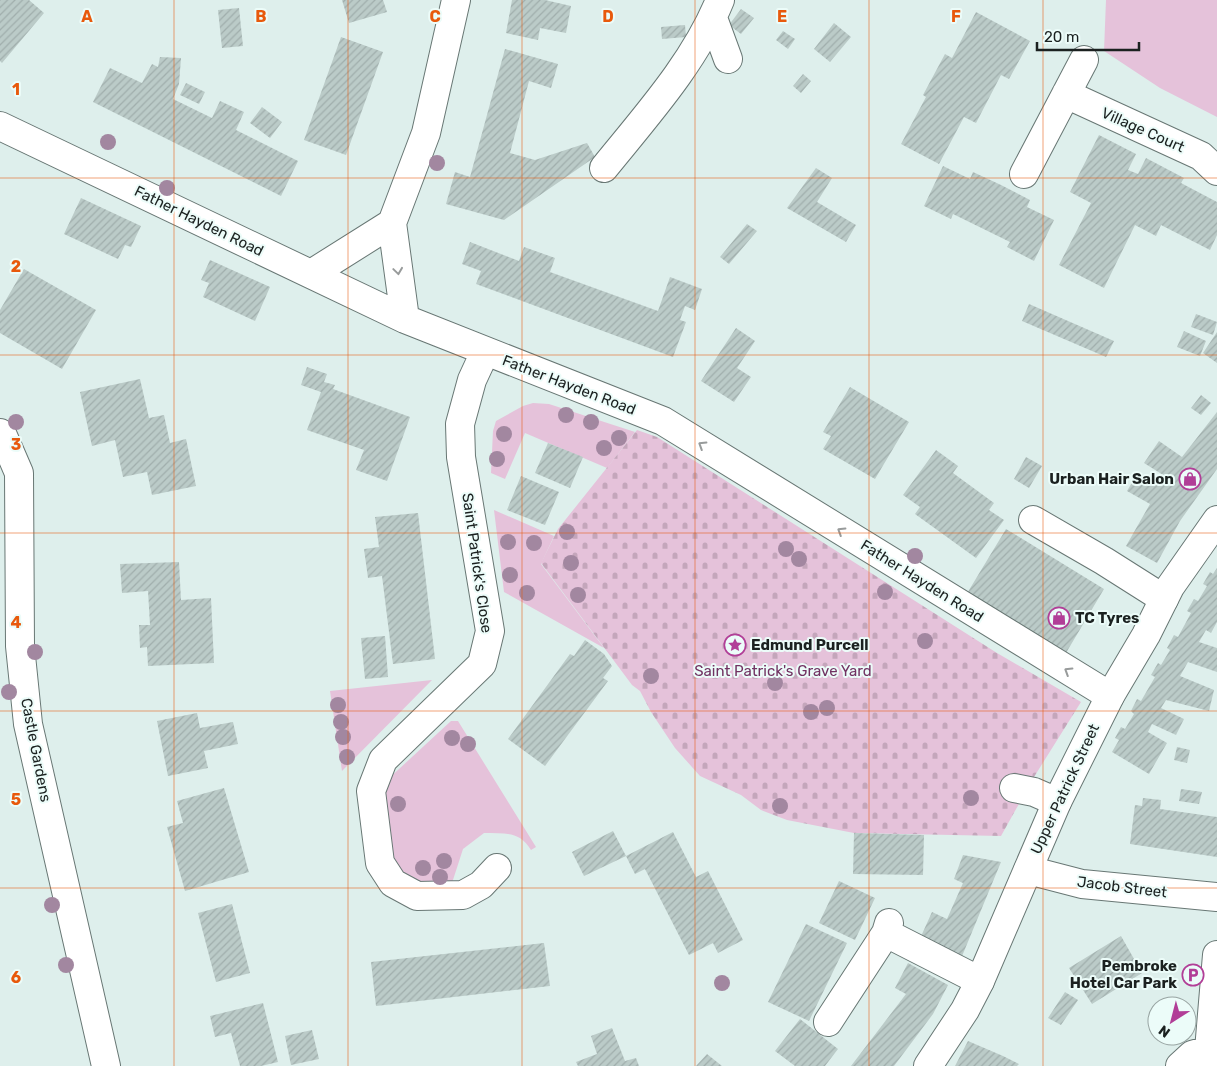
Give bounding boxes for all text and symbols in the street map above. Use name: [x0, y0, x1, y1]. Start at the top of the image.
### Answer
text: A: [81, 7, 93, 26]
text: B: [255, 7, 267, 26]
text: C: [429, 7, 441, 26]
text: D: [602, 7, 614, 26]
text: E: [777, 7, 787, 26]
text: F: [951, 7, 961, 26]
scale bar: [1037, 20, 1140, 52]
text: 20 m: [1044, 28, 1079, 46]
text: 1: [12, 80, 20, 99]
street label: Village Court: [1099, 104, 1188, 156]
street label: Father Hayden Road: [131, 182, 267, 260]
text: 2: [11, 257, 21, 276]
one-way arrow: [392, 267, 403, 275]
street label: Father Hayden Road: [500, 351, 638, 419]
text: 3: [11, 435, 21, 454]
one-way arrow: [699, 442, 708, 452]
shop icon: Urban Hair Salon: [1178, 467, 1202, 491]
place label: Urban Hair Salon: [1049, 470, 1174, 488]
street label: Saint Patrick's Close: [458, 492, 496, 634]
one-way arrow: [837, 527, 846, 537]
street label: Father Hayden Road: [857, 536, 987, 626]
shop icon: TC Tyres: [1047, 606, 1071, 630]
place label: TC Tyres: [1075, 609, 1139, 627]
text: 4: [11, 613, 22, 632]
place icon: Edmund Purcell: [723, 633, 747, 657]
place label: Edmund Purcell: [751, 636, 869, 654]
park label: Saint Patrick's Grave Yard: [694, 662, 872, 680]
one-way arrow: [1065, 667, 1074, 677]
street label: Castle Gardens: [17, 696, 55, 804]
street label: Upper Patrick Street: [1027, 721, 1103, 857]
text: 5: [11, 790, 21, 809]
street label: Jacob Street: [1076, 873, 1168, 901]
place label: Pembroke Hotel Car Park: [1070, 957, 1177, 992]
parking icon: Pembroke Hotel Car Park: [1181, 963, 1205, 987]
text: 6: [11, 968, 21, 987]
north arrow: [1147, 996, 1197, 1046]
text: N: [1156, 1021, 1174, 1041]

